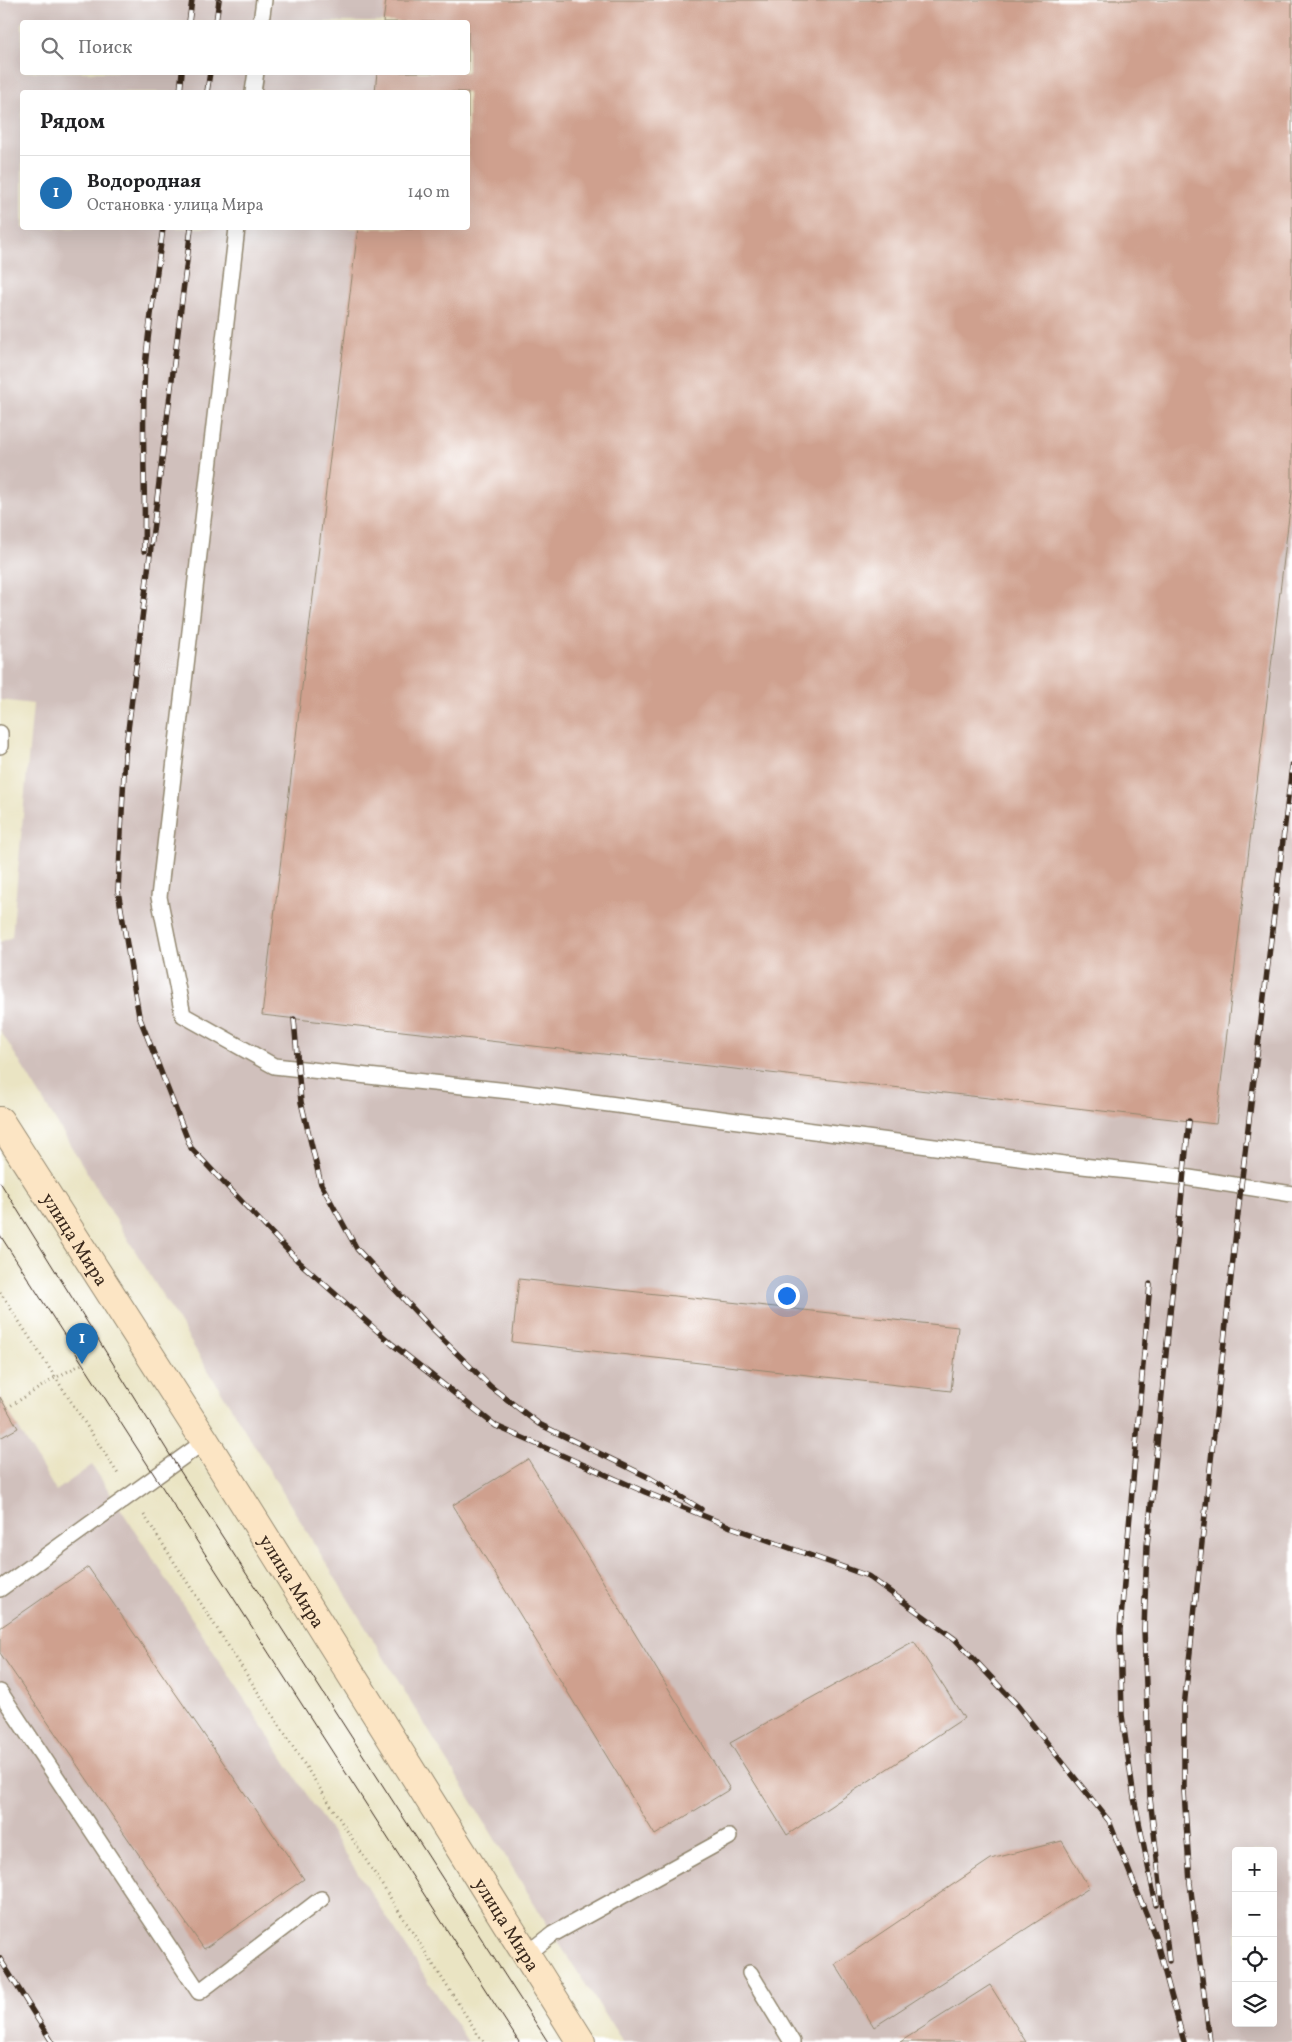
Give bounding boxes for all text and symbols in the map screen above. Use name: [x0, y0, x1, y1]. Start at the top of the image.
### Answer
search box: [20, 20, 470, 75]
icon: search: [38, 34, 66, 62]
text: Поиск: [78, 35, 132, 61]
text: Рядом: [40, 108, 105, 137]
text: Водородная: [87, 169, 201, 195]
text: 1: [53, 182, 59, 204]
text: 140 m: [408, 182, 450, 204]
text: Остановка · улица Мира: [87, 195, 263, 217]
street label: улица Мира: [34, 1188, 113, 1292]
your location: [774, 1283, 800, 1309]
pin: 1: [66, 1323, 98, 1364]
street label: улица Мира: [252, 1530, 330, 1634]
map controls: [1232, 1847, 1277, 2027]
button: +: [1232, 1847, 1277, 1892]
street label: улица Мира: [466, 1873, 545, 1977]
button: −: [1232, 1892, 1277, 1937]
button: locate: [1232, 1937, 1277, 1982]
button: layers: [1232, 1982, 1277, 2027]

